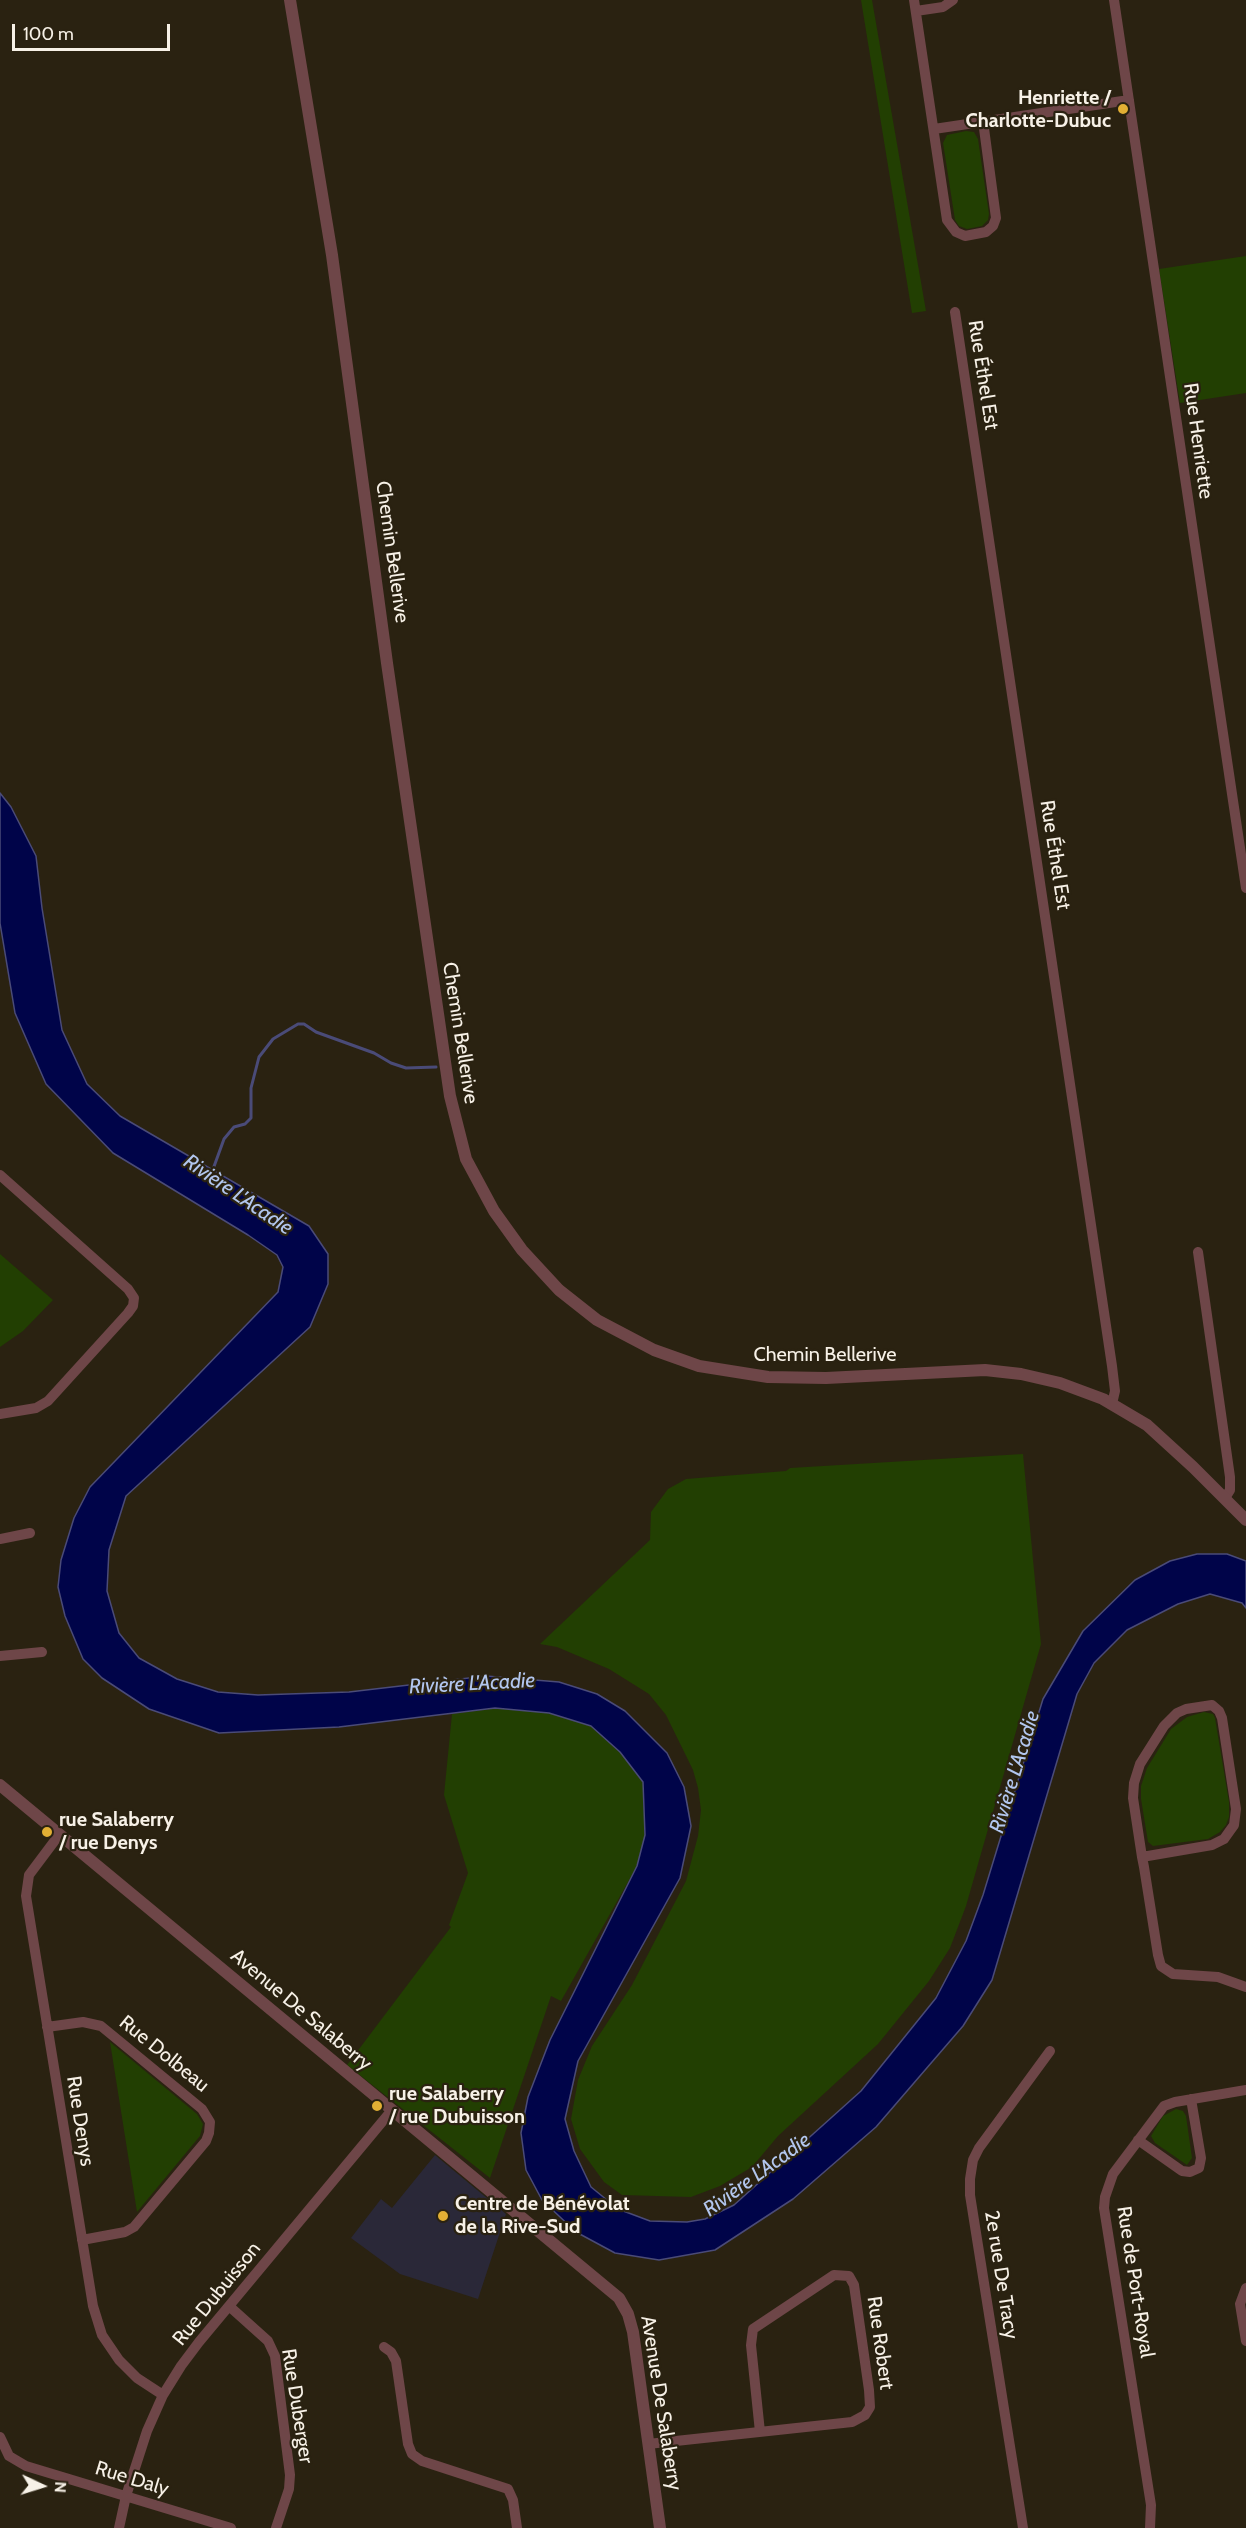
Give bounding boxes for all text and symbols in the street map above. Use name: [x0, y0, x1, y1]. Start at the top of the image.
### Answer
scale bar: [15, 12, 172, 50]
text: 100 m: [23, 23, 74, 45]
place label: Henriette / Charlotte-Dubuc: [966, 86, 1111, 133]
marker: Henriette / Charlotte-Dubuc: [1116, 102, 1130, 116]
street label: Rue Éthel Est: [962, 318, 1004, 432]
street label: Rue Henriette: [1178, 382, 1218, 500]
street label: Chemin Bellerive: [370, 479, 414, 625]
street label: Rue Éthel Est: [1034, 798, 1076, 912]
street label: Chemin Bellerive: [437, 960, 483, 1106]
water label: Rivière L'Acadie: [179, 1149, 297, 1241]
street label: Chemin Bellerive: [753, 1343, 897, 1367]
water label: Rivière L'Acadie: [408, 1668, 536, 1700]
water label: Rivière L'Acadie: [984, 1708, 1046, 1836]
place label: rue Salaberry / rue Denys: [59, 1808, 174, 1855]
marker: rue Salaberry / rue Denys: [40, 1825, 54, 1839]
street label: Avenue De Salaberry: [226, 1944, 376, 2076]
street label: Rue Dolbeau: [114, 2011, 214, 2097]
street label: Rue Denys: [61, 2074, 99, 2168]
place label: rue Salaberry / rue Dubuisson: [389, 2082, 525, 2129]
marker: rue Salaberry / rue Dubuisson: [370, 2099, 384, 2113]
water label: Rivière L'Acadie: [699, 2128, 815, 2222]
place label: Centre de Bénévolat de la Rive-Sud: [455, 2192, 630, 2239]
street label: Rue de Port-Royal: [1111, 2204, 1159, 2360]
marker: Centre de Bénévolat de la Rive-Sud: [436, 2209, 450, 2223]
street label: 2e rue De Tracy: [979, 2209, 1023, 2341]
street label: Rue Dubuisson: [168, 2237, 266, 2351]
street label: Rue Robert: [862, 2295, 898, 2391]
street label: Avenue De Salaberry: [635, 2314, 687, 2492]
street label: Rue Duberger: [276, 2347, 318, 2465]
north arrow: [12, 2456, 72, 2516]
street label: Rue Daly: [92, 2456, 172, 2502]
text: N: [51, 2481, 70, 2494]

